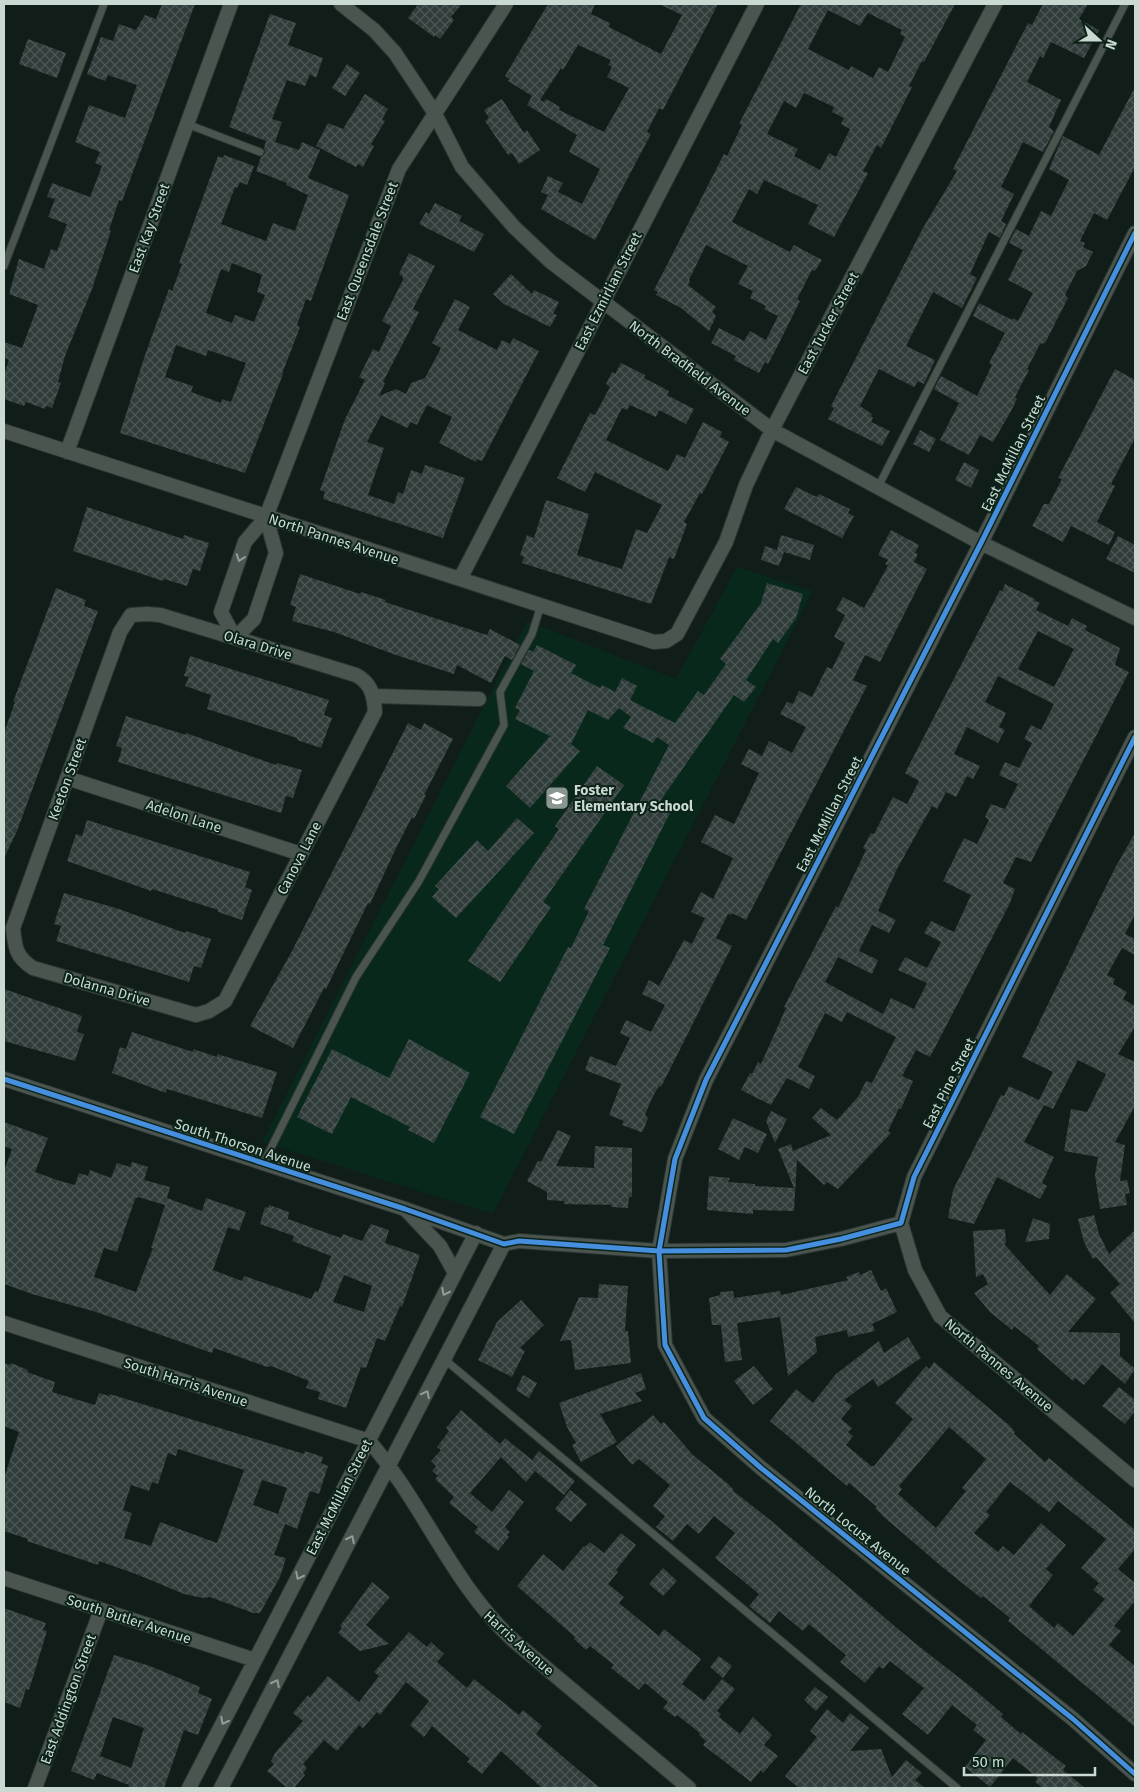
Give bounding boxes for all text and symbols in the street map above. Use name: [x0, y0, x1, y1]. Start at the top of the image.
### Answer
north arrow: [1074, 15, 1124, 65]
text: N: [1101, 37, 1120, 52]
street label: East Queensdale Street: [333, 179, 402, 323]
street label: East Kay Street: [125, 180, 174, 275]
street label: East Ezmirlian Street: [571, 228, 646, 353]
street label: East Tucker Street: [794, 268, 863, 377]
street label: North Bradfield Avenue: [626, 317, 754, 420]
street label: East McMillan Street: [978, 391, 1050, 515]
street label: North Pannes Avenue: [267, 510, 401, 569]
one-way arrow: [236, 553, 246, 561]
street label: Olara Drive: [222, 627, 294, 664]
street label: Keeton Street: [45, 735, 91, 823]
street label: East McMillan Street: [793, 752, 867, 875]
place label: Foster Elementary School: [574, 782, 694, 815]
school or university icon: Foster Elementary School: [544, 785, 570, 811]
street label: Adelon Lane: [144, 796, 224, 837]
street label: Canova Lane: [274, 819, 325, 898]
street label: Dolanna Drive: [62, 969, 152, 1010]
street label: East Pine Street: [919, 1034, 980, 1132]
street label: South Thorson Avenue: [172, 1115, 313, 1176]
one-way arrow: [441, 1287, 451, 1296]
street label: North Pannes Avenue: [941, 1315, 1056, 1416]
street label: South Harris Avenue: [122, 1354, 250, 1411]
one-way arrow: [420, 1391, 430, 1400]
street label: East McMillan Street: [303, 1435, 377, 1558]
street label: North Locust Avenue: [801, 1483, 914, 1579]
one-way arrow: [345, 1535, 355, 1544]
one-way arrow: [295, 1571, 305, 1580]
street label: South Butler Avenue: [65, 1591, 193, 1648]
street label: Harris Avenue: [480, 1607, 557, 1679]
street label: East Addington Street: [37, 1631, 100, 1767]
one-way arrow: [270, 1679, 280, 1688]
one-way arrow: [220, 1715, 230, 1724]
scale bar: [964, 1744, 1095, 1776]
text: 50 m: [972, 1753, 1005, 1771]

